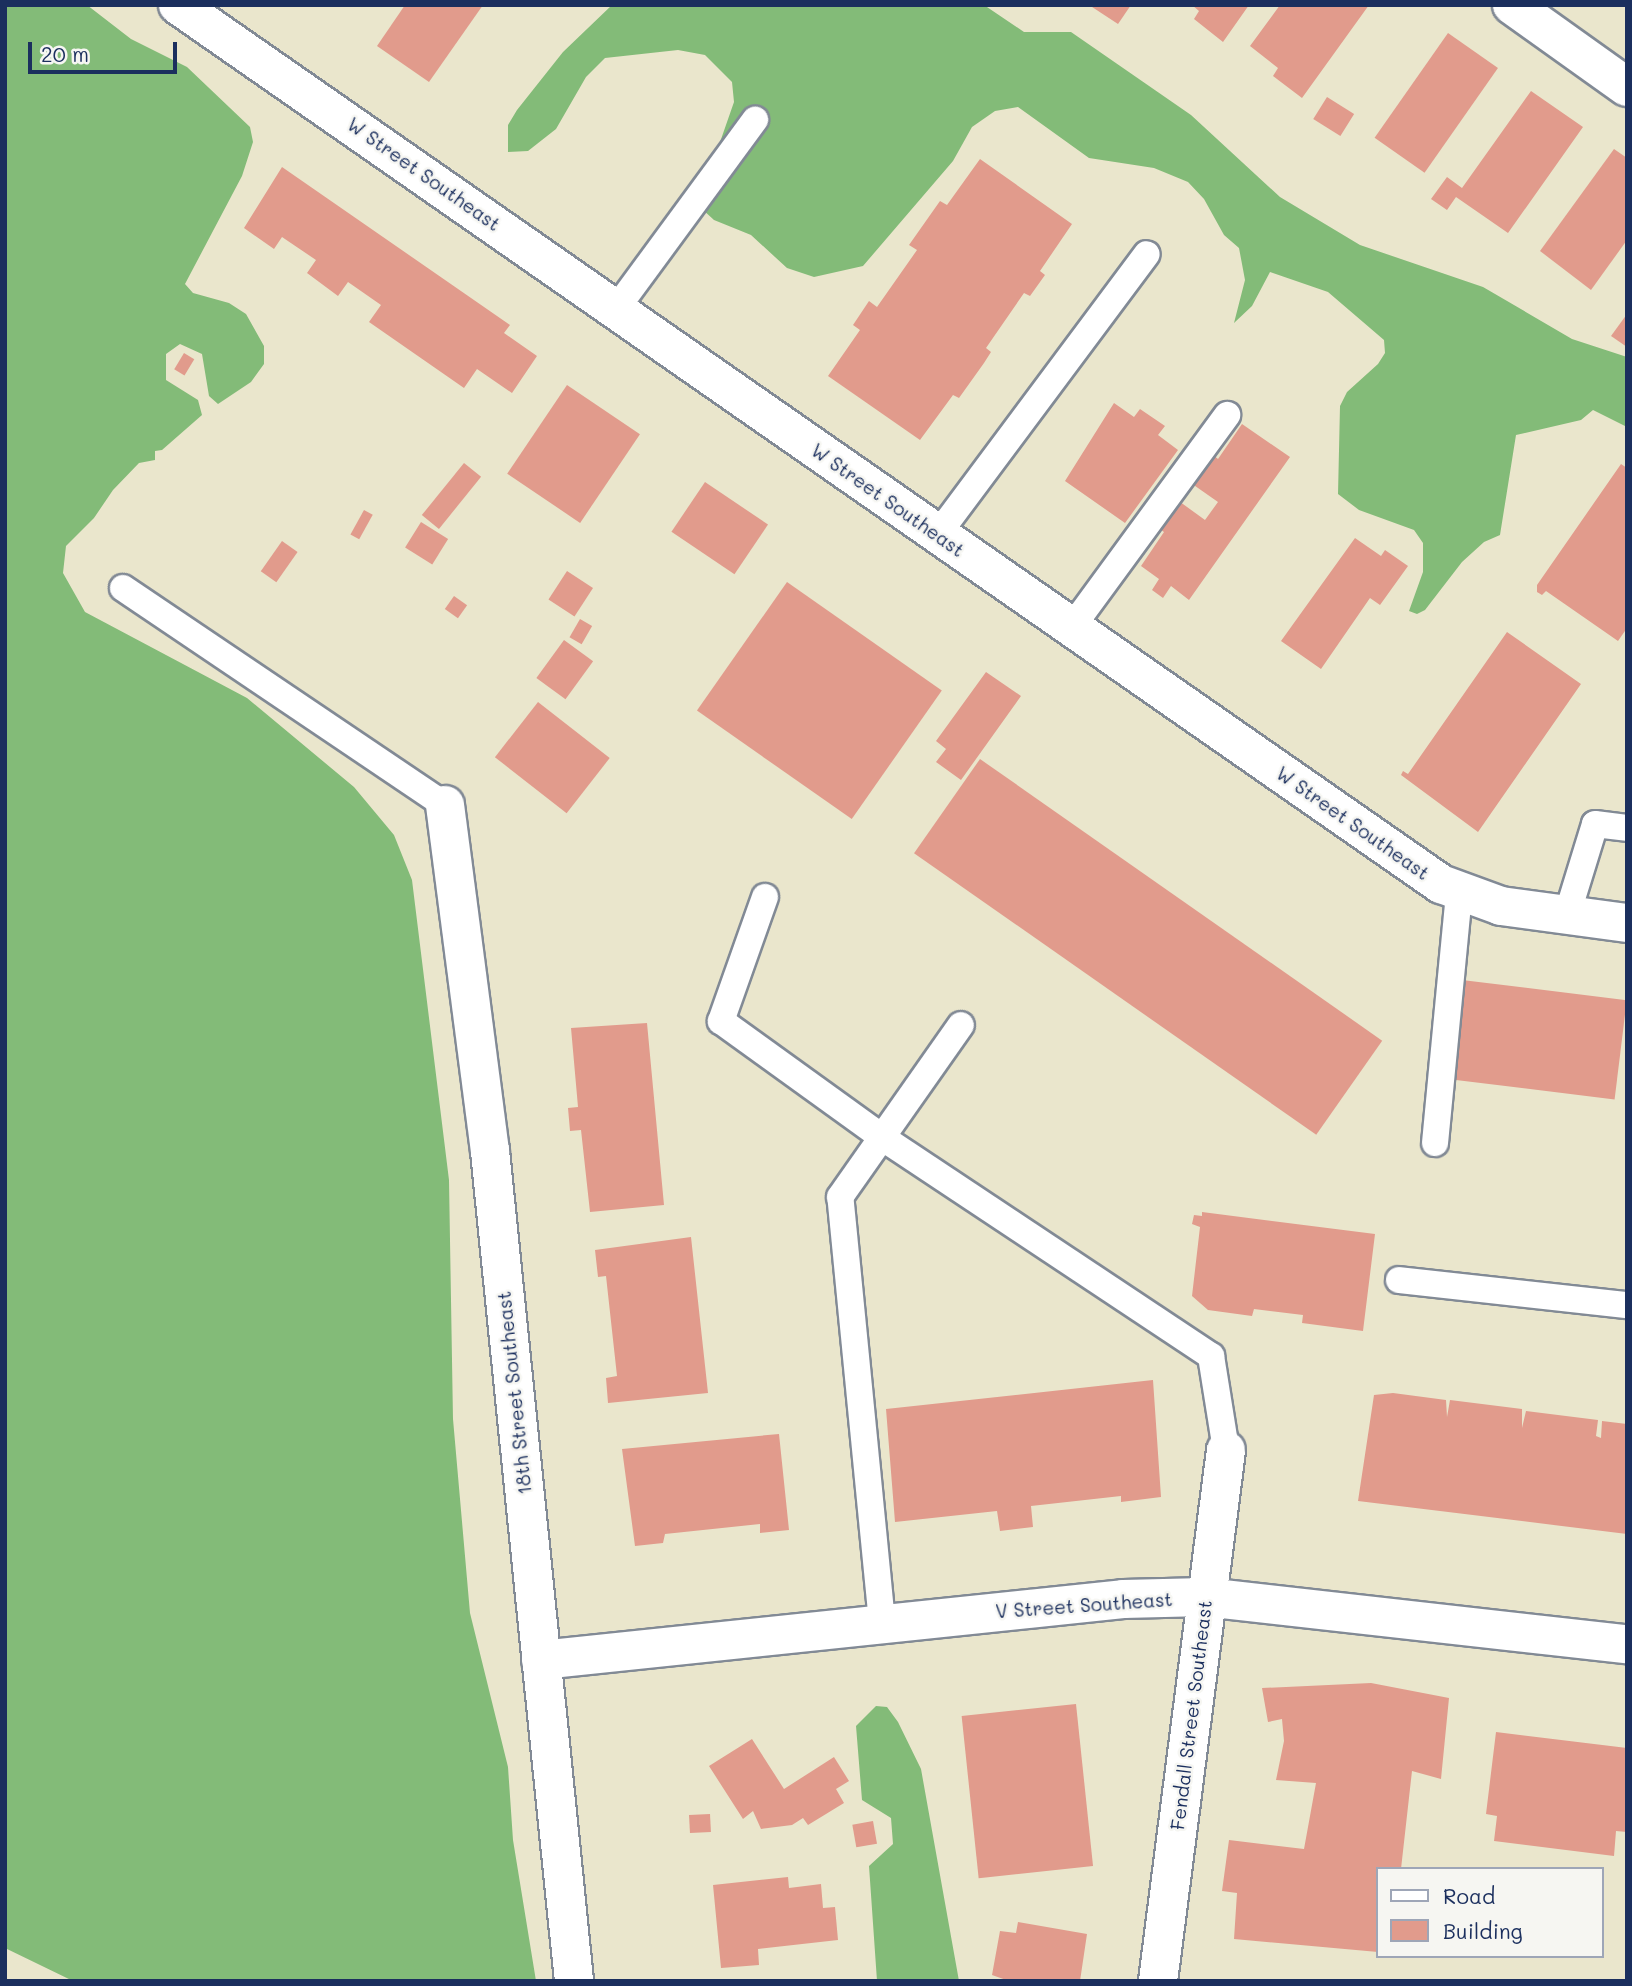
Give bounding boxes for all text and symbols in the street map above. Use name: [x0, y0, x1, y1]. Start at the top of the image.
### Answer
scale bar: [32, 28, 180, 72]
text: 20 m: [41, 40, 89, 67]
street label: W Street Southeast: [343, 112, 505, 236]
street label: W Street Southeast: [807, 438, 969, 562]
street label: W Street Southeast: [1272, 761, 1434, 885]
street label: 18th Street Southeast: [492, 1290, 536, 1496]
street label: V Street Southeast: [995, 1587, 1173, 1623]
street label: Fendall Street Southeast: [1166, 1599, 1216, 1831]
legend: [1376, 1867, 1604, 1958]
text: Road: [1443, 1882, 1495, 1909]
text: Building: [1443, 1917, 1523, 1944]

